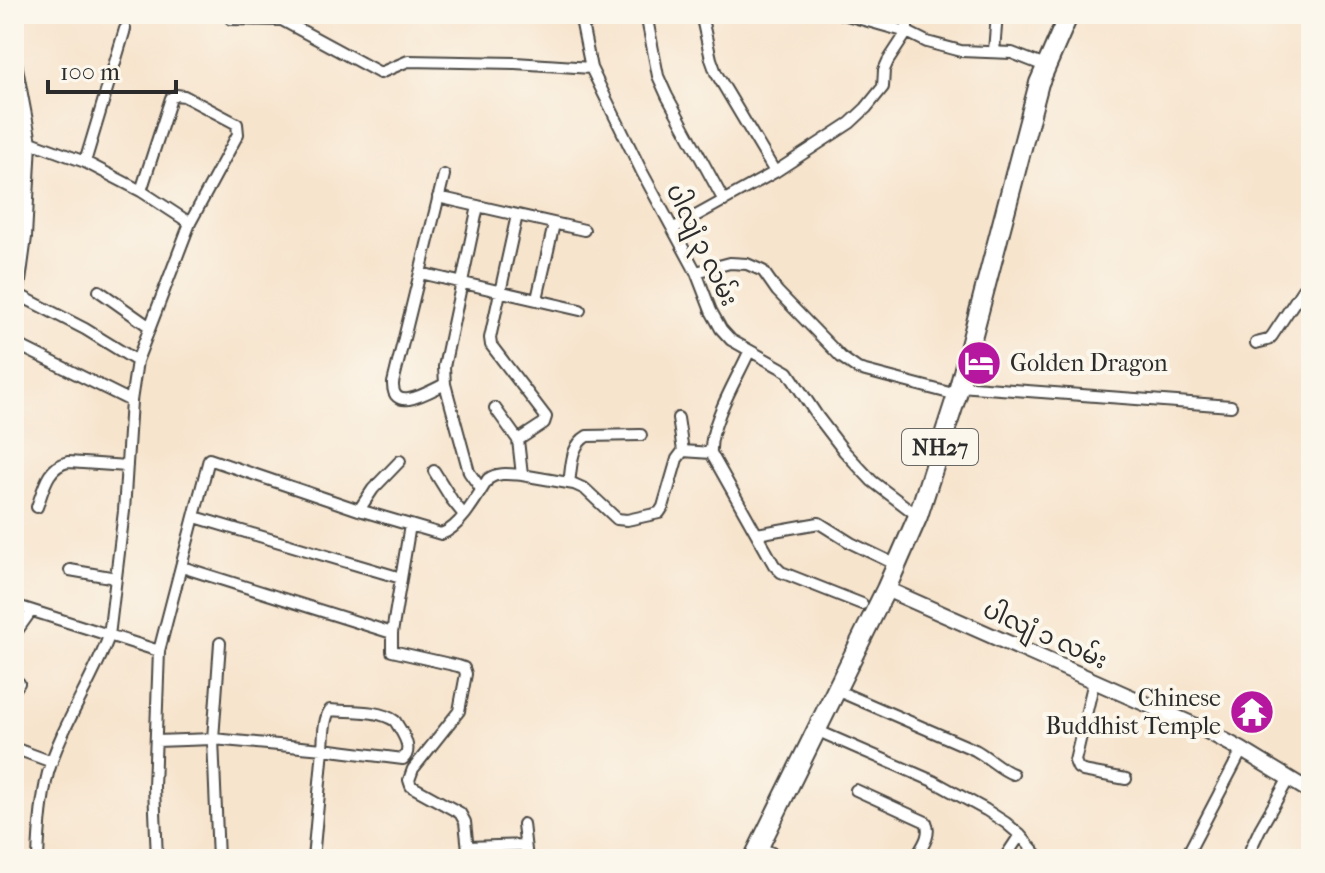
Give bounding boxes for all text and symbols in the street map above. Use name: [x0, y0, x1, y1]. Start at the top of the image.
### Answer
scale bar: [48, 44, 176, 94]
text: 100 m: [60, 58, 120, 86]
street label: ပါလျံ ၃ လမ်း: [656, 178, 745, 313]
hotel icon: Golden Dragon: [955, 339, 1003, 387]
place label: Golden Dragon: [1010, 349, 1168, 377]
road number: NH27: [902, 429, 978, 465]
street label: ပါလျံ ၁ လမ်း: [977, 593, 1112, 679]
place label: Chinese Buddhist Temple: [1046, 684, 1221, 740]
temple icon: Chinese Buddhist Temple: [1228, 688, 1276, 736]

